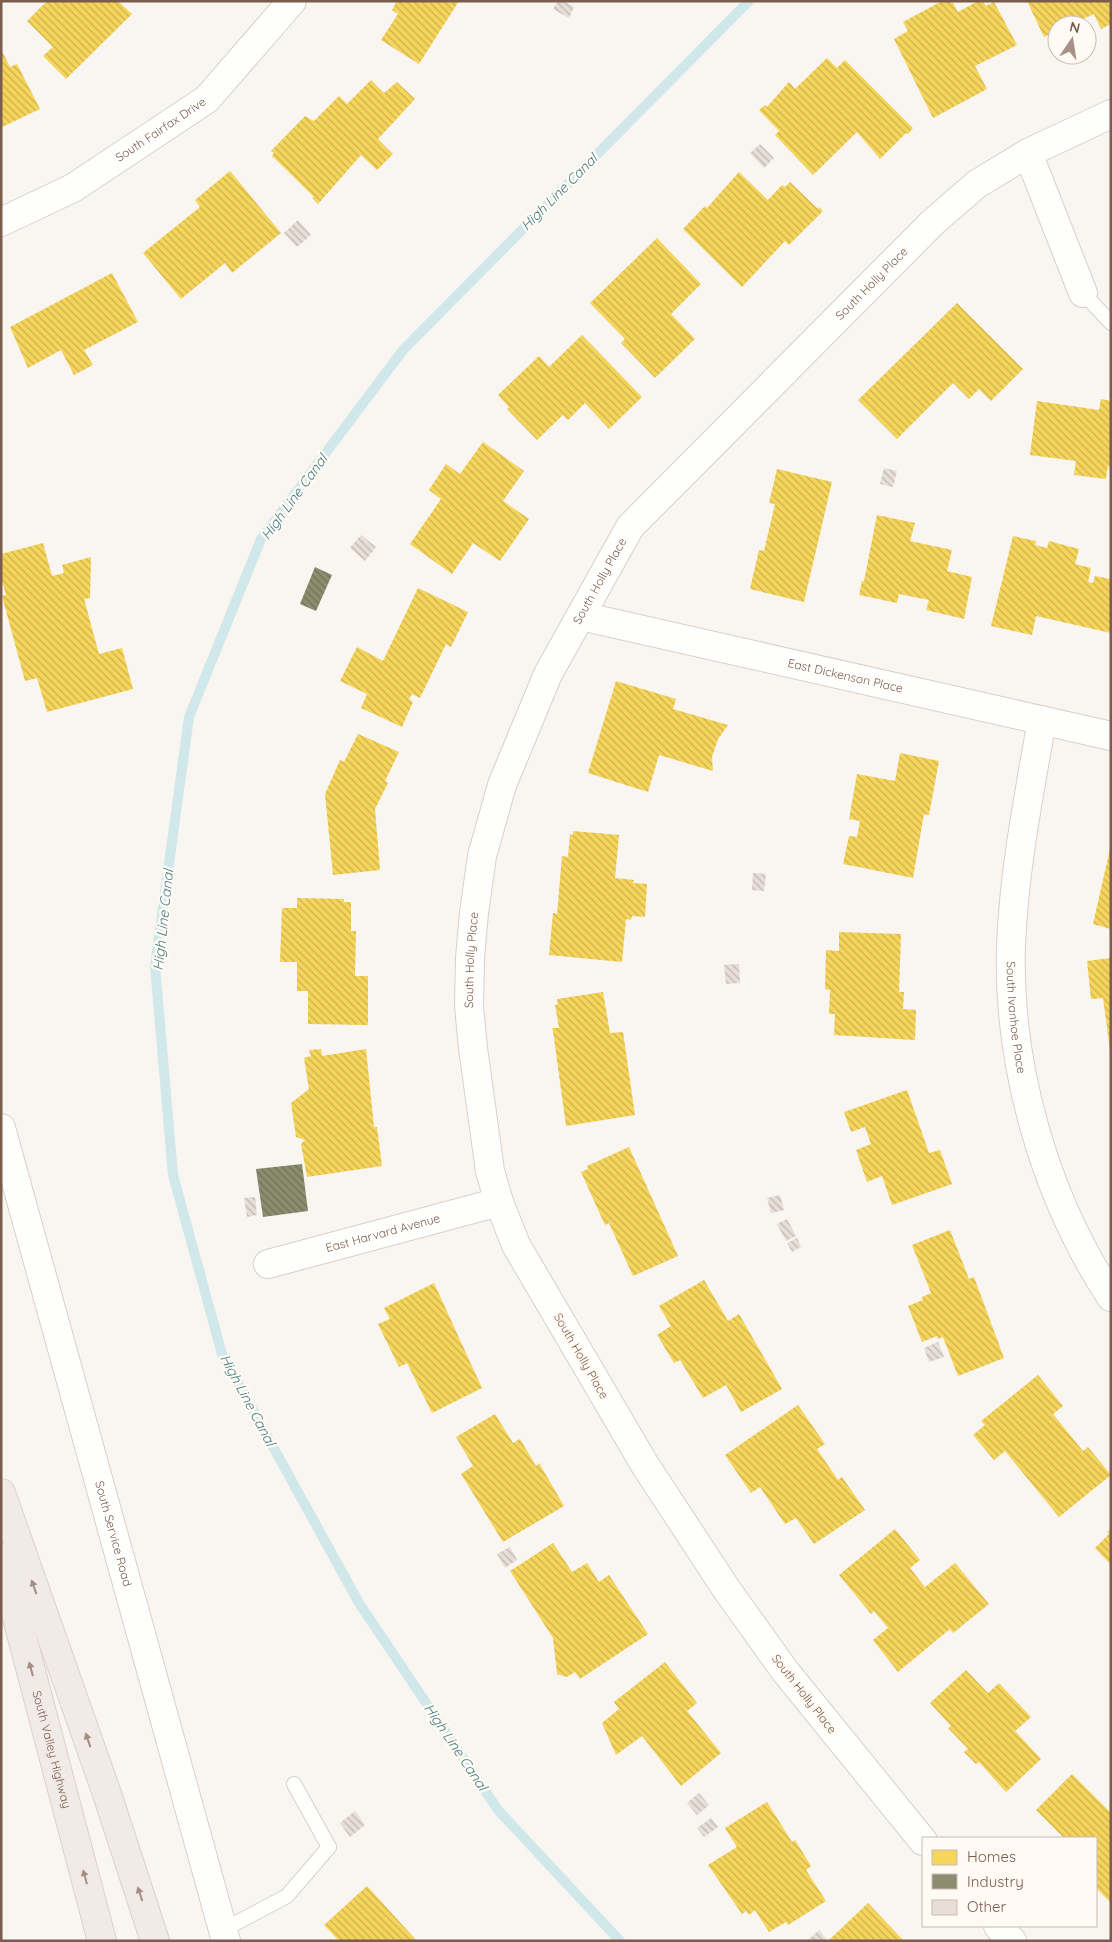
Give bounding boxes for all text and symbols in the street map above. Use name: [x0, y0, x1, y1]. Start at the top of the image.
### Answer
north arrow: [1047, 15, 1097, 65]
text: N: [1068, 17, 1082, 37]
street label: South Fairfax Drive: [112, 94, 209, 165]
water label: High Line Canal: [517, 149, 602, 234]
street label: South Holly Place: [832, 244, 911, 323]
water label: High Line Canal: [257, 449, 332, 543]
street label: South Holly Place: [569, 535, 630, 627]
street label: East Dickenson Place: [786, 655, 905, 696]
water label: High Line Canal: [149, 867, 177, 971]
street label: South Holly Place: [461, 911, 481, 1008]
street label: South Ivanhoe Place: [1004, 961, 1030, 1075]
street label: East Harvard Avenue: [324, 1210, 442, 1255]
street label: South Holly Place: [551, 1310, 612, 1401]
water label: High Line Canal: [216, 1351, 281, 1451]
street label: South Service Road: [92, 1479, 136, 1588]
one-way arrow: [30, 1579, 38, 1594]
street label: South Holly Place: [769, 1651, 840, 1736]
one-way arrow: [26, 1661, 34, 1676]
street label: South Valley Highway: [29, 1689, 75, 1810]
water label: High Line Canal: [420, 1700, 493, 1795]
one-way arrow: [84, 1733, 91, 1748]
legend: [922, 1837, 1097, 1927]
text: Homes: [967, 1847, 1016, 1866]
one-way arrow: [81, 1869, 89, 1884]
text: Industry: [967, 1872, 1024, 1891]
one-way arrow: [135, 1887, 143, 1902]
text: Other: [967, 1897, 1007, 1916]

